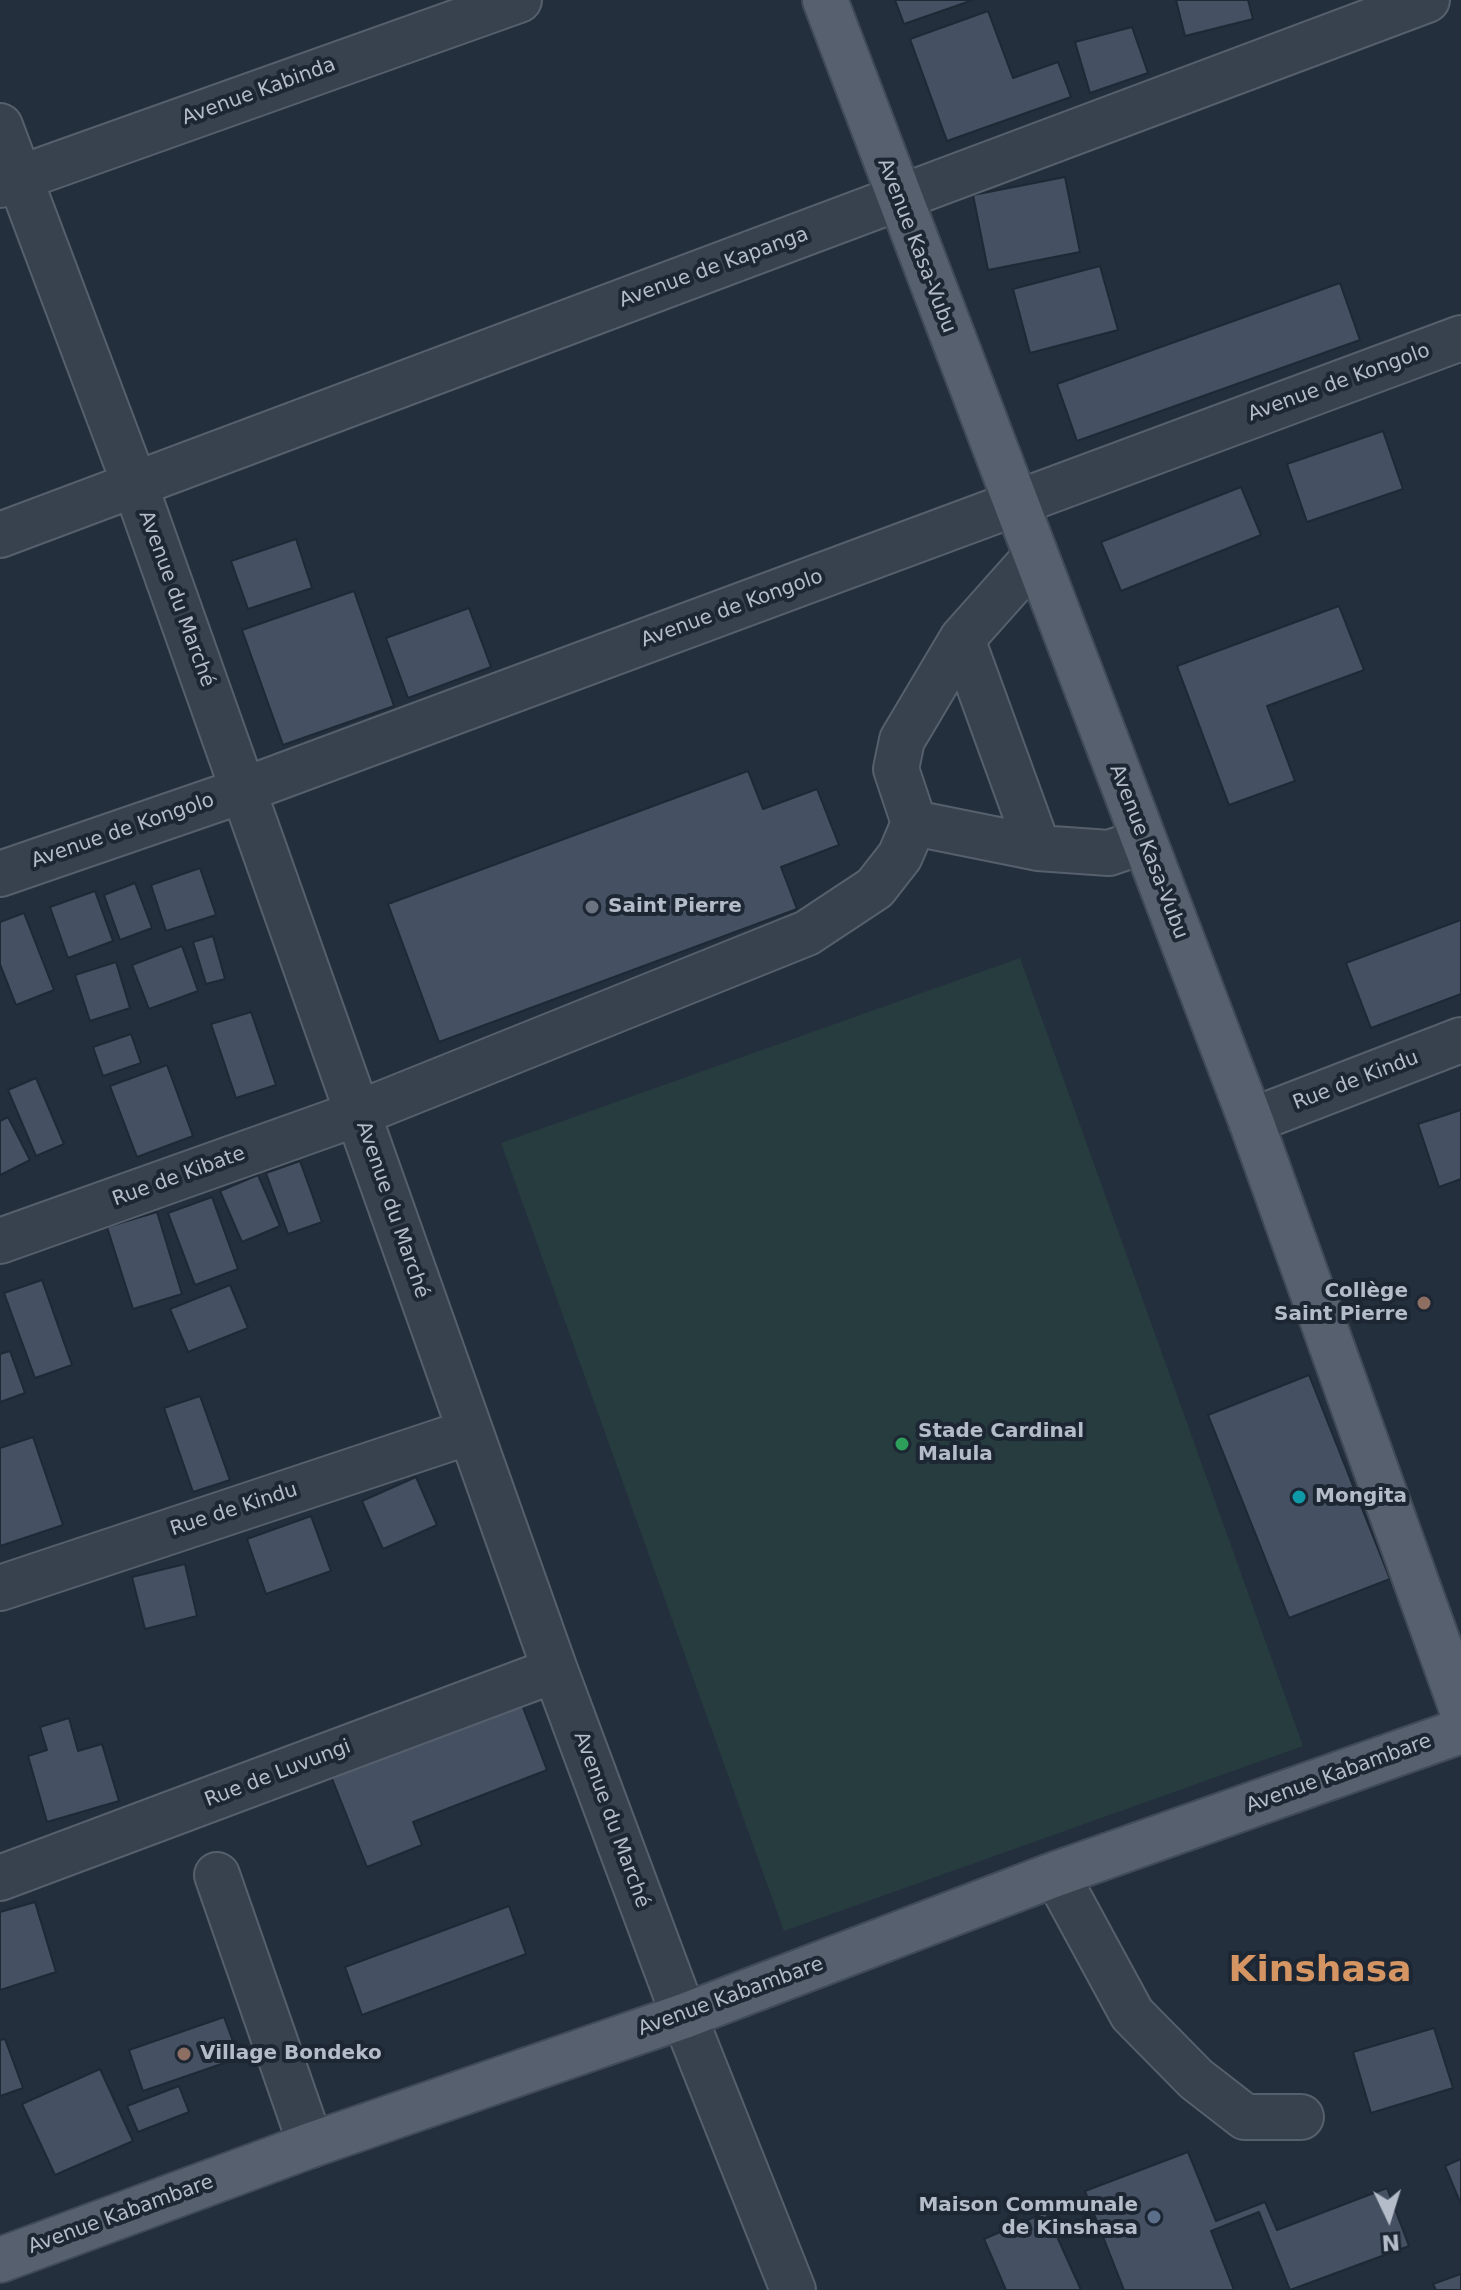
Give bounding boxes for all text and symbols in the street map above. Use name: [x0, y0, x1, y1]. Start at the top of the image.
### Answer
street label: Avenue Kabinda: [179, 53, 339, 131]
street label: Avenue Kasa-Vubu: [872, 155, 960, 337]
street label: Avenue de Kapanga: [616, 223, 812, 313]
street label: Avenue de Kongolo: [1245, 339, 1433, 427]
street label: Avenue du Marché: [133, 508, 219, 690]
street label: Avenue de Kongolo: [638, 565, 826, 653]
street label: Avenue Kasa-Vubu: [1104, 761, 1192, 943]
street label: Avenue de Kongolo: [28, 788, 218, 874]
place label: Saint Pierre: [608, 895, 742, 919]
marker: Saint Pierre: [583, 898, 601, 916]
street label: Rue de Kindu: [1290, 1046, 1422, 1116]
street label: Avenue du Marché: [350, 1118, 434, 1302]
street label: Rue de Kibate: [109, 1142, 249, 1212]
place label: Collège Saint Pierre: [1274, 1280, 1408, 1327]
marker: Collège Saint Pierre: [1415, 1294, 1433, 1312]
place label: Stade Cardinal Malula: [918, 1420, 1084, 1467]
marker: Stade Cardinal Malula: [893, 1435, 911, 1453]
street label: Rue de Kindu: [167, 1478, 301, 1542]
place label: Mongita: [1315, 1485, 1407, 1509]
marker: Mongita: [1290, 1488, 1308, 1506]
street label: Avenue du Marché: [568, 1729, 654, 1911]
street label: Avenue Kabambare: [1243, 1729, 1435, 1819]
street label: Rue de Luvungi: [202, 1735, 354, 1813]
district label: Kinshasa: [1229, 1950, 1411, 1994]
street label: Avenue Kabambare: [635, 1952, 827, 2042]
place label: Village Bondeko: [200, 2042, 382, 2066]
marker: Village Bondeko: [175, 2045, 193, 2063]
street label: Avenue Kabambare: [25, 2170, 217, 2260]
north arrow: [1349, 2178, 1429, 2258]
place label: Maison Communale de Kinshasa: [918, 2194, 1138, 2241]
marker: Maison Communale de Kinshasa: [1145, 2208, 1163, 2226]
text: N: [1381, 2229, 1401, 2256]

